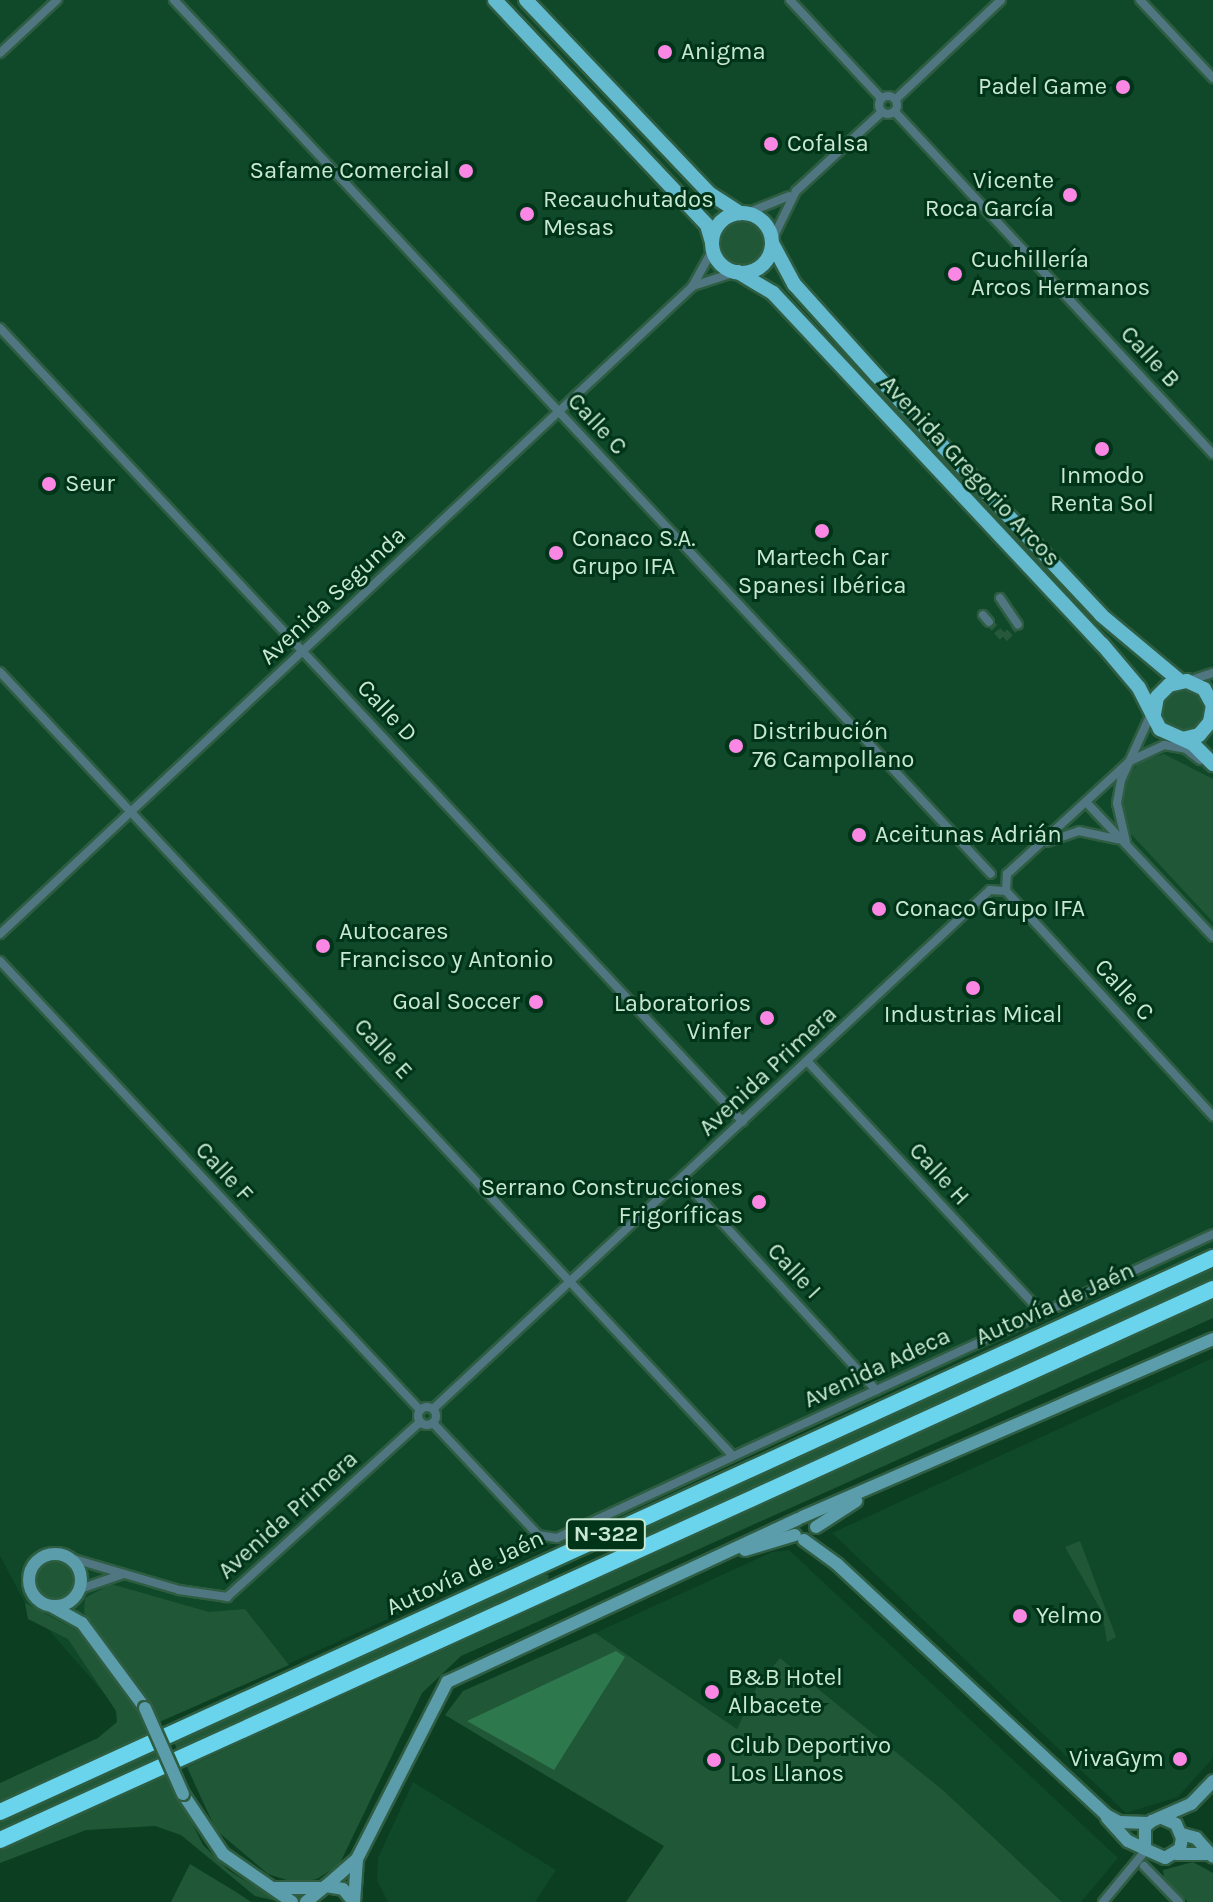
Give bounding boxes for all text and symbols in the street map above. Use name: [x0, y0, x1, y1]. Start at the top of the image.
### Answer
place label: Anigma: [681, 38, 766, 66]
marker: Anigma: [656, 43, 674, 61]
place label: Padel Game: [978, 73, 1107, 101]
marker: Padel Game: [1114, 78, 1132, 96]
place label: Cofalsa: [787, 130, 869, 158]
marker: Cofalsa: [762, 135, 780, 153]
place label: Safame Comercial: [250, 157, 450, 185]
marker: Safame Comercial: [457, 162, 475, 180]
place label: Vicente Roca García: [925, 167, 1054, 223]
place label: Recauchutados Mesas: [543, 186, 714, 242]
marker: Vicente Roca García: [1061, 186, 1079, 204]
marker: Recauchutados Mesas: [518, 205, 536, 223]
place label: Cuchillería Arcos Hermanos: [971, 246, 1150, 302]
marker: Cuchillería Arcos Hermanos: [946, 265, 964, 283]
street label: Calle B: [1114, 320, 1186, 394]
street label: Avenida Gregorio Arcos: [874, 369, 1066, 573]
street label: Calle C: [561, 387, 633, 461]
marker: Inmodo Renta Sol: [1093, 440, 1111, 458]
place label: Inmodo Renta Sol: [1050, 462, 1154, 518]
place label: Seur: [65, 470, 115, 498]
marker: Seur: [40, 475, 58, 493]
street label: Avenida Segunda: [254, 521, 412, 671]
marker: Martech Car Spanesi Ibérica: [813, 522, 831, 540]
place label: Conaco S.A. Grupo IFA: [572, 525, 696, 581]
marker: Conaco S.A. Grupo IFA: [547, 544, 565, 562]
place label: Martech Car Spanesi Ibérica: [738, 544, 906, 600]
street label: Calle D: [351, 674, 423, 748]
place label: Distribución 76 Campollano: [752, 718, 914, 774]
marker: Distribución 76 Campollano: [727, 737, 745, 755]
place label: Aceitunas Adrián: [875, 821, 1062, 849]
marker: Aceitunas Adrián: [850, 826, 868, 844]
place label: Conaco Grupo IFA: [895, 895, 1085, 923]
marker: Conaco Grupo IFA: [870, 900, 888, 918]
place label: Autocares Francisco y Antonio: [339, 918, 553, 974]
marker: Autocares Francisco y Antonio: [314, 937, 332, 955]
street label: Calle C: [1088, 953, 1160, 1027]
marker: Industrias Mical: [964, 979, 982, 997]
place label: Goal Soccer: [392, 988, 520, 1016]
place label: Laboratorios Vinfer: [614, 990, 751, 1046]
marker: Goal Soccer: [527, 993, 545, 1011]
street label: Avenida Primera: [693, 1000, 843, 1142]
place label: Industrias Mical: [884, 1001, 1062, 1029]
marker: Laboratorios Vinfer: [758, 1009, 776, 1027]
street label: Calle E: [348, 1013, 418, 1085]
street label: Calle F: [189, 1136, 259, 1208]
street label: Calle H: [903, 1137, 975, 1211]
place label: Serrano Construcciones Frigoríficas: [481, 1174, 743, 1230]
marker: Serrano Construcciones Frigoríficas: [750, 1193, 768, 1211]
street label: Calle I: [761, 1237, 827, 1305]
street label: Autovía de Jaén: [971, 1256, 1139, 1352]
street label: Avenida Adeca: [799, 1321, 955, 1415]
street label: Avenida Primera: [212, 1445, 364, 1585]
road number: N-322: [564, 1517, 648, 1553]
street label: Autovía de Jaén: [382, 1524, 548, 1622]
place label: Yelmo: [1036, 1602, 1102, 1630]
marker: Yelmo: [1011, 1607, 1029, 1625]
place label: B&B Hotel Albacete: [728, 1664, 843, 1720]
marker: B&B Hotel Albacete: [703, 1683, 721, 1701]
place label: Club Deportivo Los Llanos: [730, 1732, 891, 1788]
place label: VivaGym: [1069, 1745, 1164, 1773]
marker: VivaGym: [1171, 1750, 1189, 1768]
marker: Club Deportivo Los Llanos: [705, 1751, 723, 1769]

